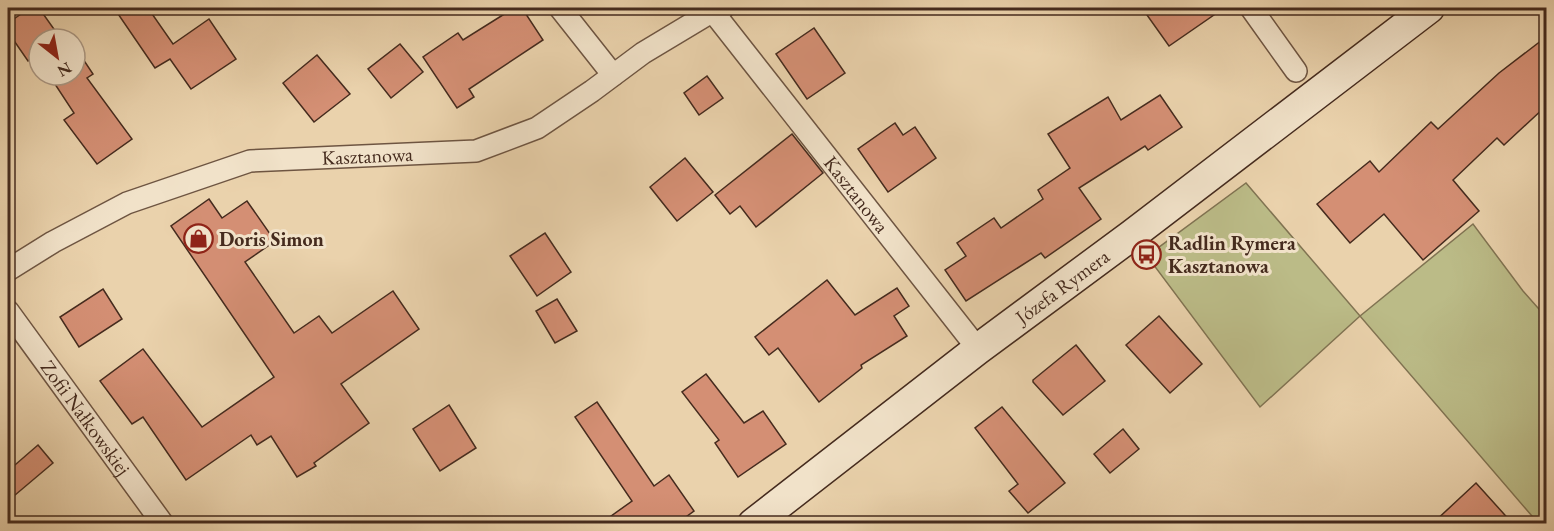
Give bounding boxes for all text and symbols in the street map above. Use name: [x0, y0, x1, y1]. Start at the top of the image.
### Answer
north arrow: [27, 27, 87, 87]
text: N: [53, 57, 75, 82]
street label: Kasztanowa: [321, 141, 414, 171]
street label: Kasztanowa: [818, 150, 895, 238]
shop icon: Doris Simon: [182, 223, 214, 255]
place label: Doris Simon: [219, 226, 324, 252]
place label: Radlin Rymera Kasztanowa: [1168, 230, 1296, 279]
bus stop icon: Radlin Rymera Kasztanowa: [1131, 238, 1163, 270]
street label: Józefa Rymera: [1009, 243, 1115, 331]
street label: Zofii Nałkowskiej: [35, 355, 136, 481]

